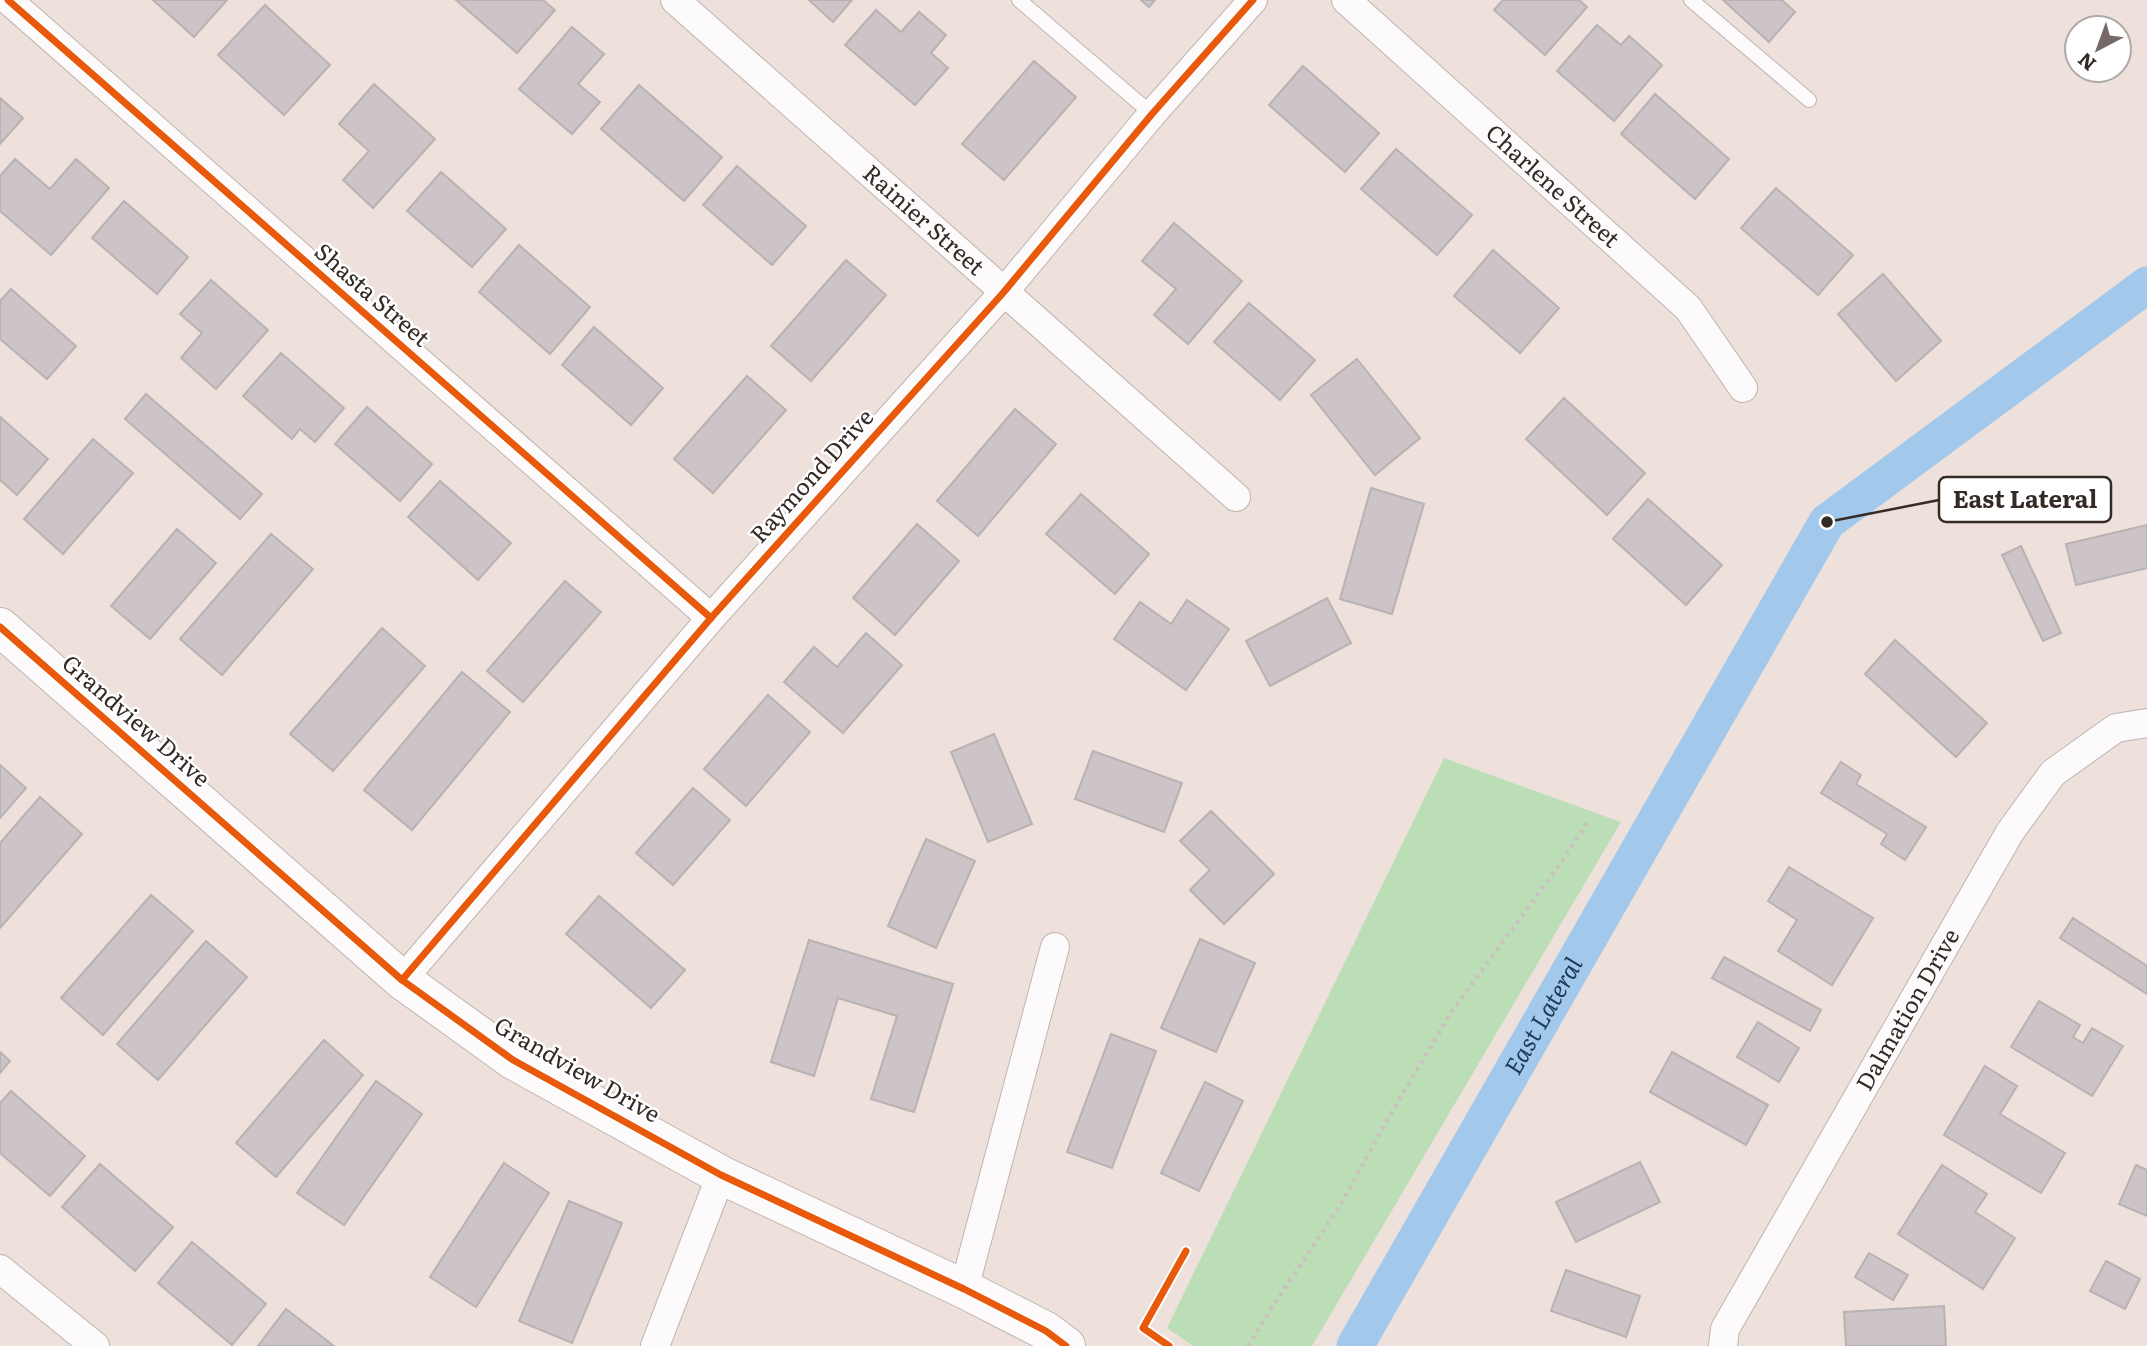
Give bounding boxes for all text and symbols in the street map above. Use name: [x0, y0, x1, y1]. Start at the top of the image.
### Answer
north arrow: [2063, 14, 2133, 84]
text: N: [2071, 47, 2101, 78]
street label: Charlene Street: [1479, 115, 1629, 255]
street label: Rainier Street: [857, 155, 994, 282]
street label: Shasta Street: [308, 234, 439, 354]
street label: Raymond Drive: [741, 400, 880, 549]
callout: East Lateral: [1939, 477, 2111, 522]
text: East Lateral: [1953, 480, 2098, 515]
street label: Grandview Drive: [56, 645, 219, 794]
street label: Dalmation Drive: [1846, 921, 1966, 1096]
water label: East Lateral: [1494, 950, 1589, 1080]
street label: Grandview Drive: [489, 1007, 667, 1130]

